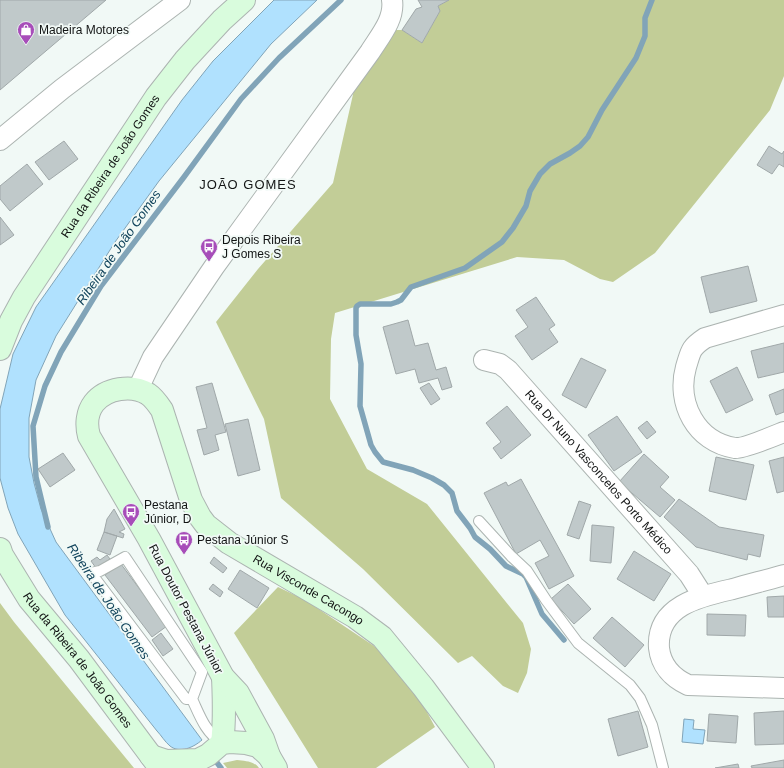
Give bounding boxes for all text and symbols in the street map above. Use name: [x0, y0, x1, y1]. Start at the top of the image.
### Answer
shop icon: Madeira Motores: [16, 20, 36, 45]
place label: Madeira Motores: [39, 23, 129, 37]
street label: Rua da Ribeira de João Gomes: [58, 92, 162, 240]
district label: JOÃO GOMES: [199, 177, 297, 192]
water label: Ribeira de João Gomes: [73, 187, 164, 308]
place label: Depois Ribeira J Gomes S: [222, 233, 301, 261]
bus stop icon: Depois Ribeira J Gomes S: [199, 237, 219, 262]
street label: Rua Dr Nuno Vasconcelos Porto Médico: [522, 387, 675, 557]
place label: Pestana Júnior, D: [144, 498, 192, 526]
bus stop icon: Pestana Júnior, D: [121, 502, 141, 527]
bus stop icon: Pestana Júnior S: [174, 530, 194, 555]
place label: Pestana Júnior S: [197, 533, 288, 547]
water label: Ribeira de João Gomes: [64, 540, 153, 662]
street label: Rua Doutor Pestana Júnior: [146, 542, 226, 676]
street label: Rua Visconde Cacongo: [250, 552, 367, 628]
street label: Rua da Ribeira de João Gomes: [20, 590, 135, 731]

